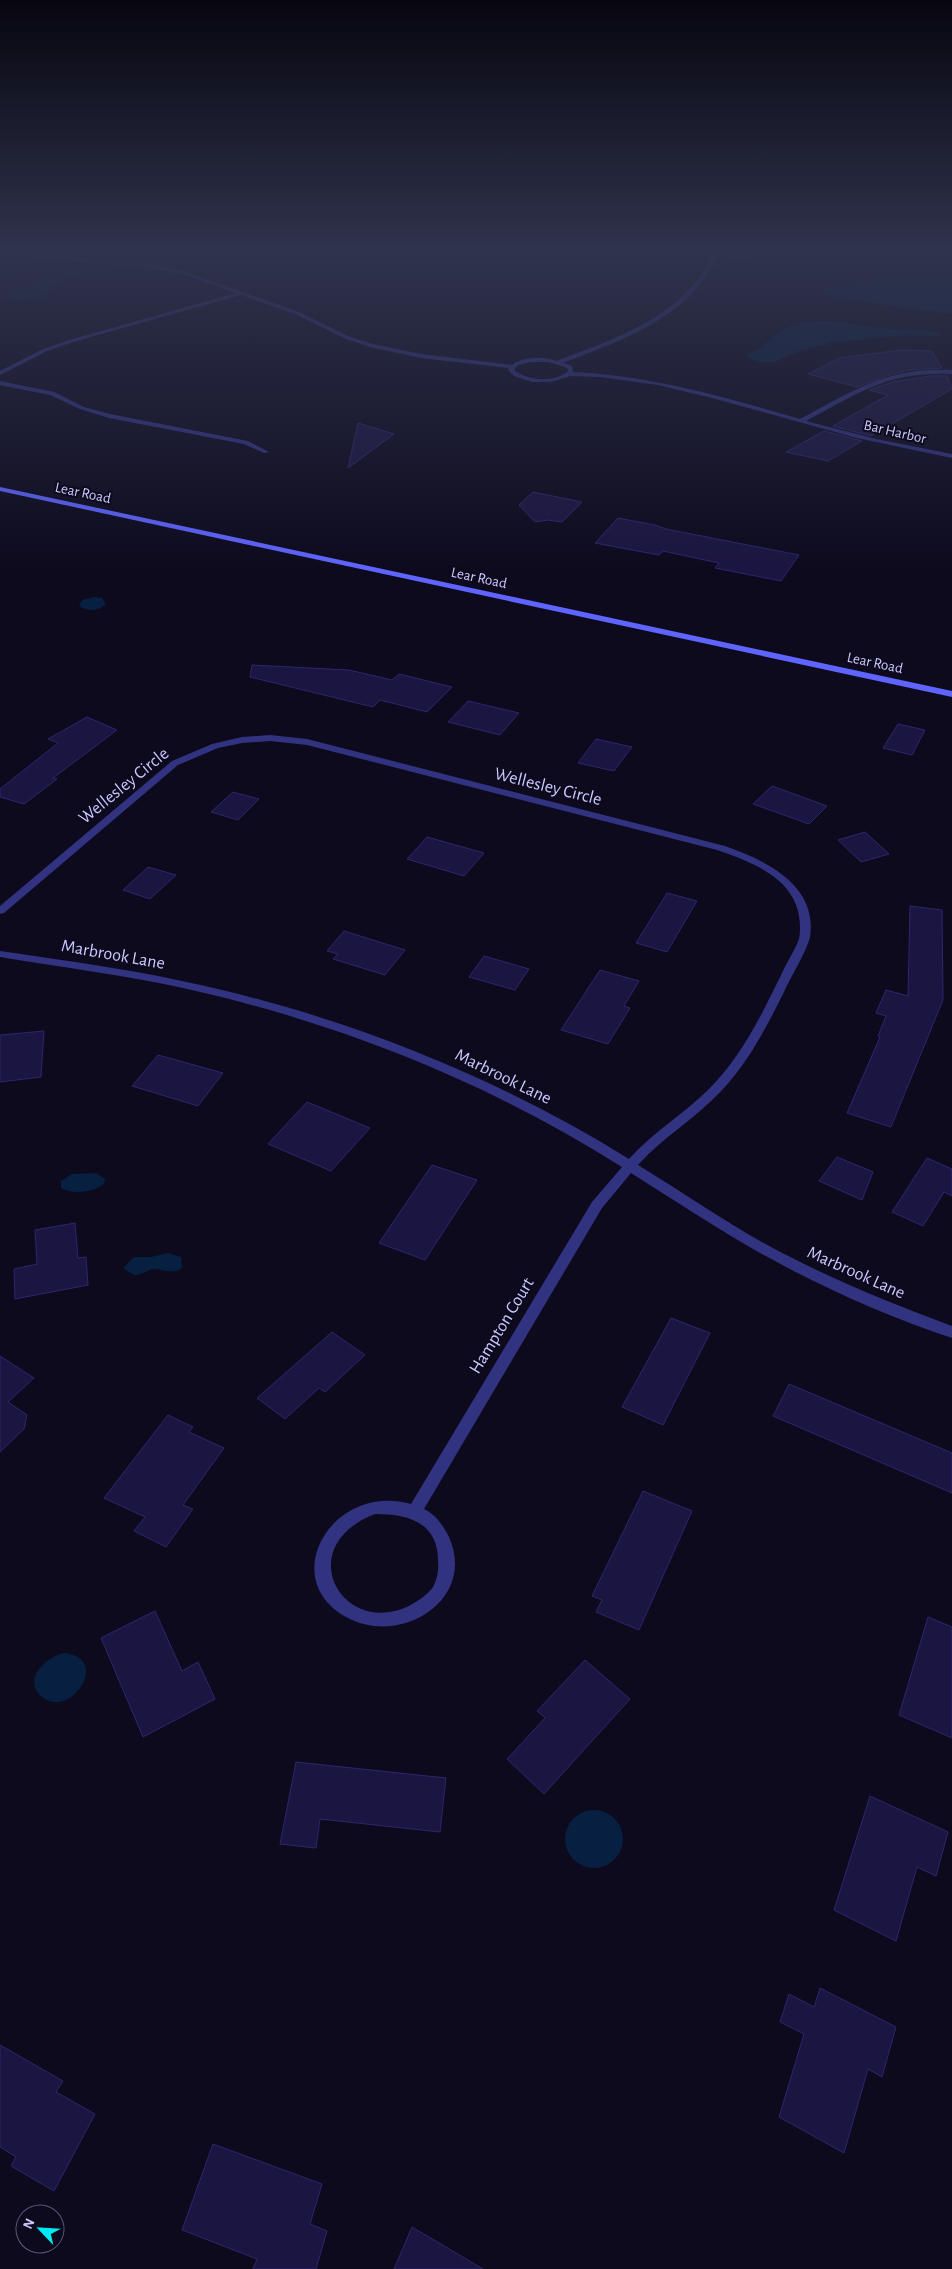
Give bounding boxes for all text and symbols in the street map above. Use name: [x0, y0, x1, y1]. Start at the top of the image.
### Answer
street label: Bar Harbor: [862, 418, 928, 446]
street label: Lear Road: [54, 480, 113, 506]
street label: Lear Road: [450, 565, 509, 591]
street label: Lear Road: [846, 650, 905, 676]
street label: Wellesley Circle: [76, 744, 172, 828]
street label: Wellesley Circle: [492, 765, 604, 809]
street label: Marbrook Lane: [60, 937, 166, 973]
street label: Marbrook Lane: [452, 1046, 554, 1108]
street label: Marbrook Lane: [804, 1243, 908, 1303]
street label: Hampton Court: [466, 1275, 538, 1377]
north arrow: [15, 2204, 65, 2254]
text: N: [21, 2217, 38, 2231]

